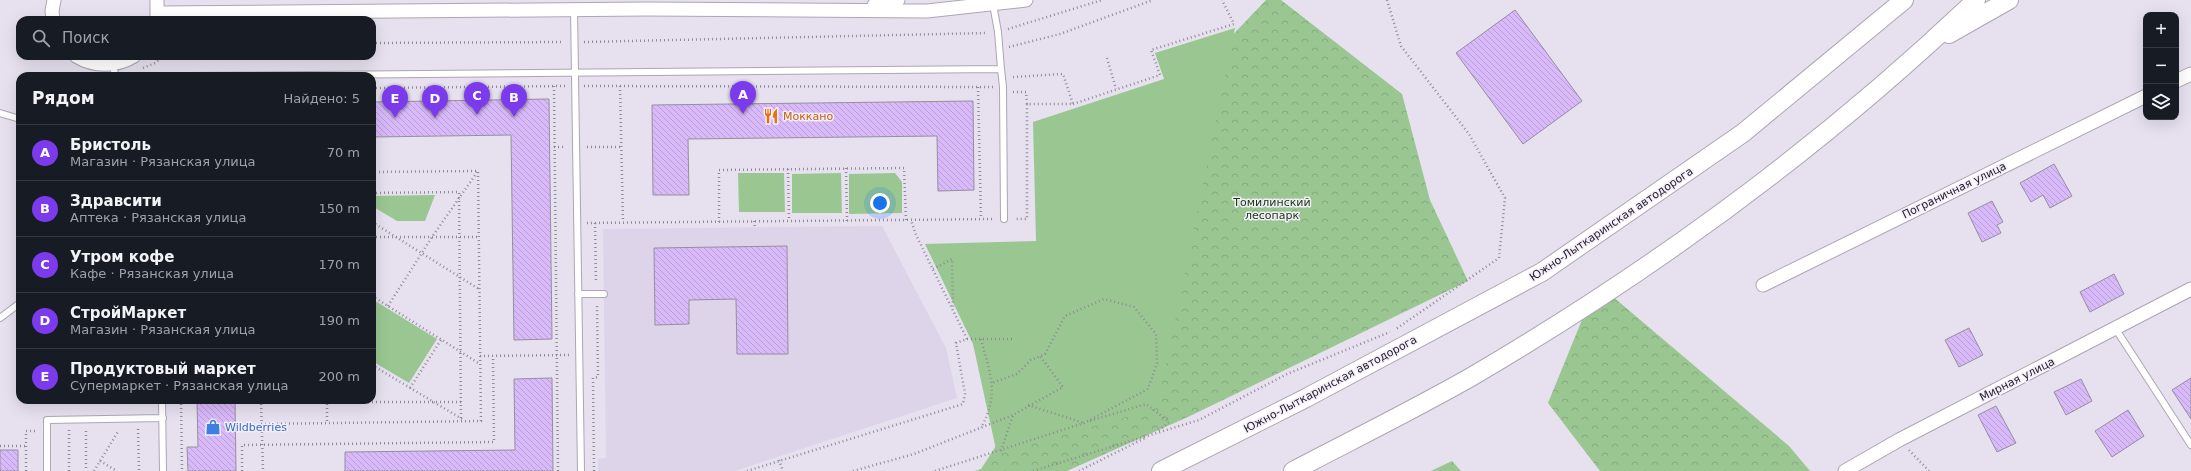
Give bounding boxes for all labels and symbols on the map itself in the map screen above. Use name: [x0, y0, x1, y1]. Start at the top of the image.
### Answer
pin: A: [730, 81, 756, 114]
pin: C: [464, 82, 490, 115]
pin: B: [501, 84, 527, 117]
pin: E: [382, 85, 408, 118]
pin: D: [422, 85, 448, 118]
restaurant icon: Моккано: [762, 107, 780, 125]
place label: Моккано: [783, 110, 833, 123]
street label: Пограничная улица: [1900, 160, 2008, 221]
street label: Южно-Лыткаринская автодорога: [1527, 165, 1695, 284]
your location: [870, 193, 890, 213]
park label: Томилинский лесопарк: [1232, 196, 1311, 222]
street label: Южно-Лыткаринская автодорога: [1241, 333, 1419, 436]
street label: Мирная улица: [1977, 355, 2057, 404]
shop icon: Wildberries: [204, 418, 222, 436]
place label: Wildberries: [225, 421, 287, 434]

